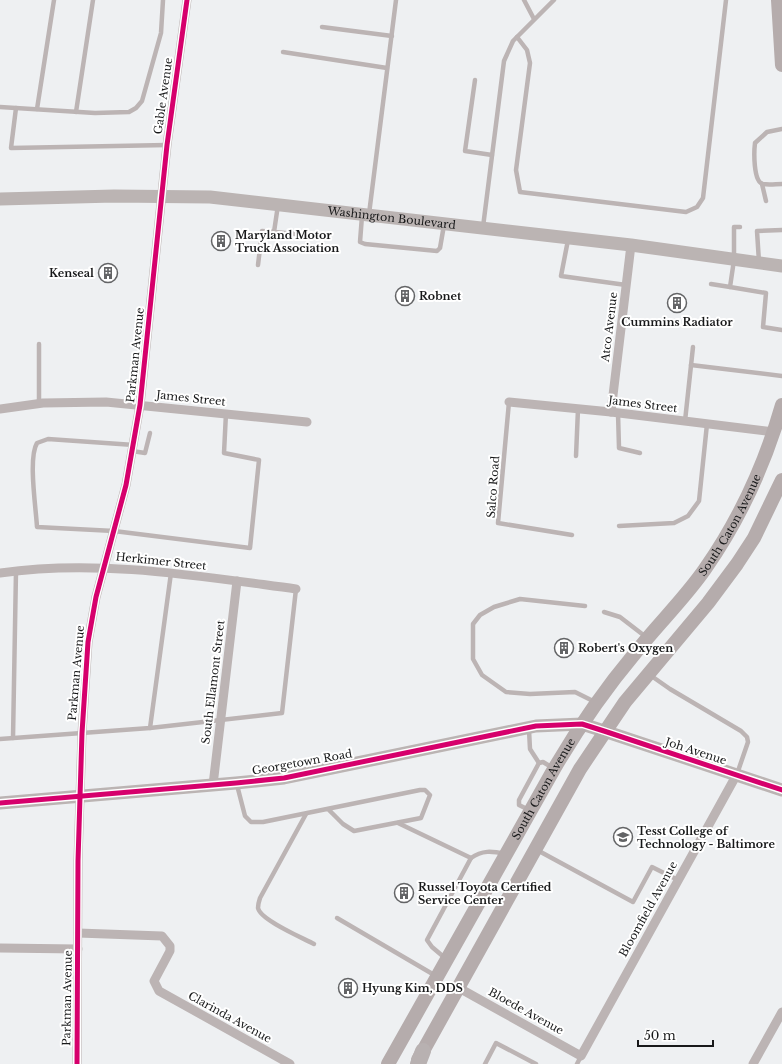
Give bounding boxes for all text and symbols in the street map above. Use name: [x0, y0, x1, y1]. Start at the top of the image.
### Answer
street label: Gable Avenue: [151, 57, 175, 135]
street label: Washington Boulevard: [326, 203, 457, 232]
place label: Maryland Motor Truck Association: [235, 228, 339, 255]
building icon: Maryland Motor Truck Association: [210, 230, 232, 252]
building icon: Kenseal: [97, 262, 119, 284]
place label: Kenseal: [49, 266, 94, 280]
building icon: Robnet: [394, 285, 416, 307]
place label: Robnet: [419, 289, 462, 303]
street label: Atco Avenue: [598, 291, 620, 364]
building icon: Cummins Radiator: [666, 292, 688, 314]
street label: Parkman Avenue: [123, 307, 147, 403]
place label: Cummins Radiator: [621, 315, 733, 329]
street label: James Street: [154, 387, 227, 409]
street label: James Street: [606, 393, 679, 415]
street label: Salco Road: [484, 455, 502, 519]
street label: South Caton Avenue: [695, 472, 764, 579]
street label: Herkimer Street: [115, 549, 208, 573]
street label: South Ellamont Street: [198, 618, 228, 745]
street label: Parkman Avenue: [65, 625, 87, 721]
building icon: Robert's Oxygen: [553, 637, 575, 659]
place label: Robert's Oxygen: [578, 641, 673, 655]
street label: Joh Avenue: [662, 734, 728, 767]
street label: South Caton Avenue: [509, 735, 578, 842]
street label: Georgetown Road: [251, 746, 354, 778]
place label: Tesst College of Technology - Baltimore: [637, 824, 775, 851]
school or university icon: Tesst College of Technology - Baltimore: [612, 826, 634, 848]
street label: Bloomfield Avenue: [616, 859, 680, 959]
place label: Russel Toyota Certified Service Center: [418, 880, 552, 907]
building icon: Russel Toyota Certified Service Center: [393, 882, 415, 904]
street label: Parkman Avenue: [59, 950, 75, 1046]
building icon: Hyung Kim, DDS: [337, 977, 359, 999]
place label: Hyung Kim, DDS: [362, 981, 463, 995]
street label: Bloede Avenue: [486, 985, 566, 1037]
street label: Clarinda Avenue: [186, 988, 274, 1046]
scale bar: [638, 1022, 713, 1048]
text: 50 m: [644, 1028, 676, 1043]

